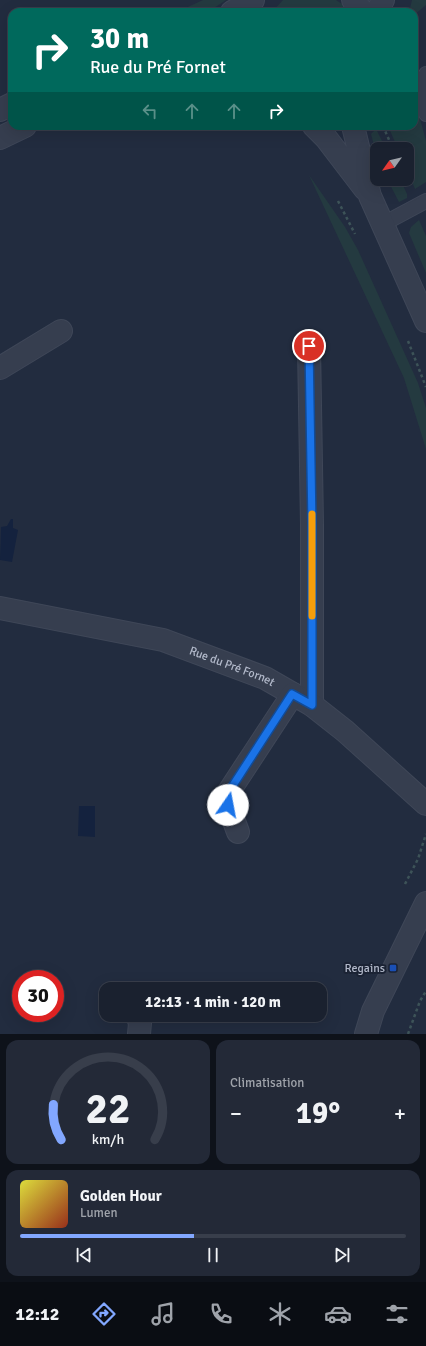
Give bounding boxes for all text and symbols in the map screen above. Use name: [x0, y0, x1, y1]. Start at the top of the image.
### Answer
text: 30 m: [90, 22, 149, 56]
icon: right: [24, 24, 76, 76]
text: Rue du Pré Fornet: [90, 56, 226, 78]
icon: left: [139, 100, 161, 122]
icon: ahead: [181, 100, 203, 122]
icon: ahead: [223, 100, 245, 122]
icon: right: [265, 100, 287, 122]
north arrow: [370, 142, 414, 186]
map controls: [370, 142, 414, 186]
pin: [292, 329, 326, 363]
icon: arrive: [298, 335, 320, 357]
street label: Rue du Pré Fornet: [187, 643, 278, 690]
position arrow: [207, 784, 249, 826]
place label: Regains: [344, 961, 385, 976]
marker: Regains: [388, 963, 398, 973]
speed limit sign: 30: [12, 970, 64, 1022]
text: 12:13 · 1 min · 120 m: [145, 993, 281, 1011]
text: Climatisation: [230, 1075, 304, 1091]
text: 22: [86, 1084, 130, 1135]
text: 19°: [296, 1095, 340, 1132]
text: −: [230, 1100, 242, 1127]
text: +: [394, 1100, 406, 1127]
text: km/h: [92, 1131, 124, 1148]
text: Golden Hour: [80, 1187, 162, 1205]
text: Lumen: [80, 1205, 118, 1221]
icon: previous: [73, 1244, 95, 1266]
icon: pause: [202, 1244, 224, 1266]
icon: next: [331, 1244, 353, 1266]
icon: directions: [90, 1300, 118, 1328]
icon: music: [149, 1300, 177, 1328]
icon: phone: [207, 1300, 235, 1328]
icon: climate: [266, 1300, 294, 1328]
icon: car: [324, 1300, 352, 1328]
icon: filters: [383, 1300, 411, 1328]
text: 12:12: [15, 1303, 59, 1325]

